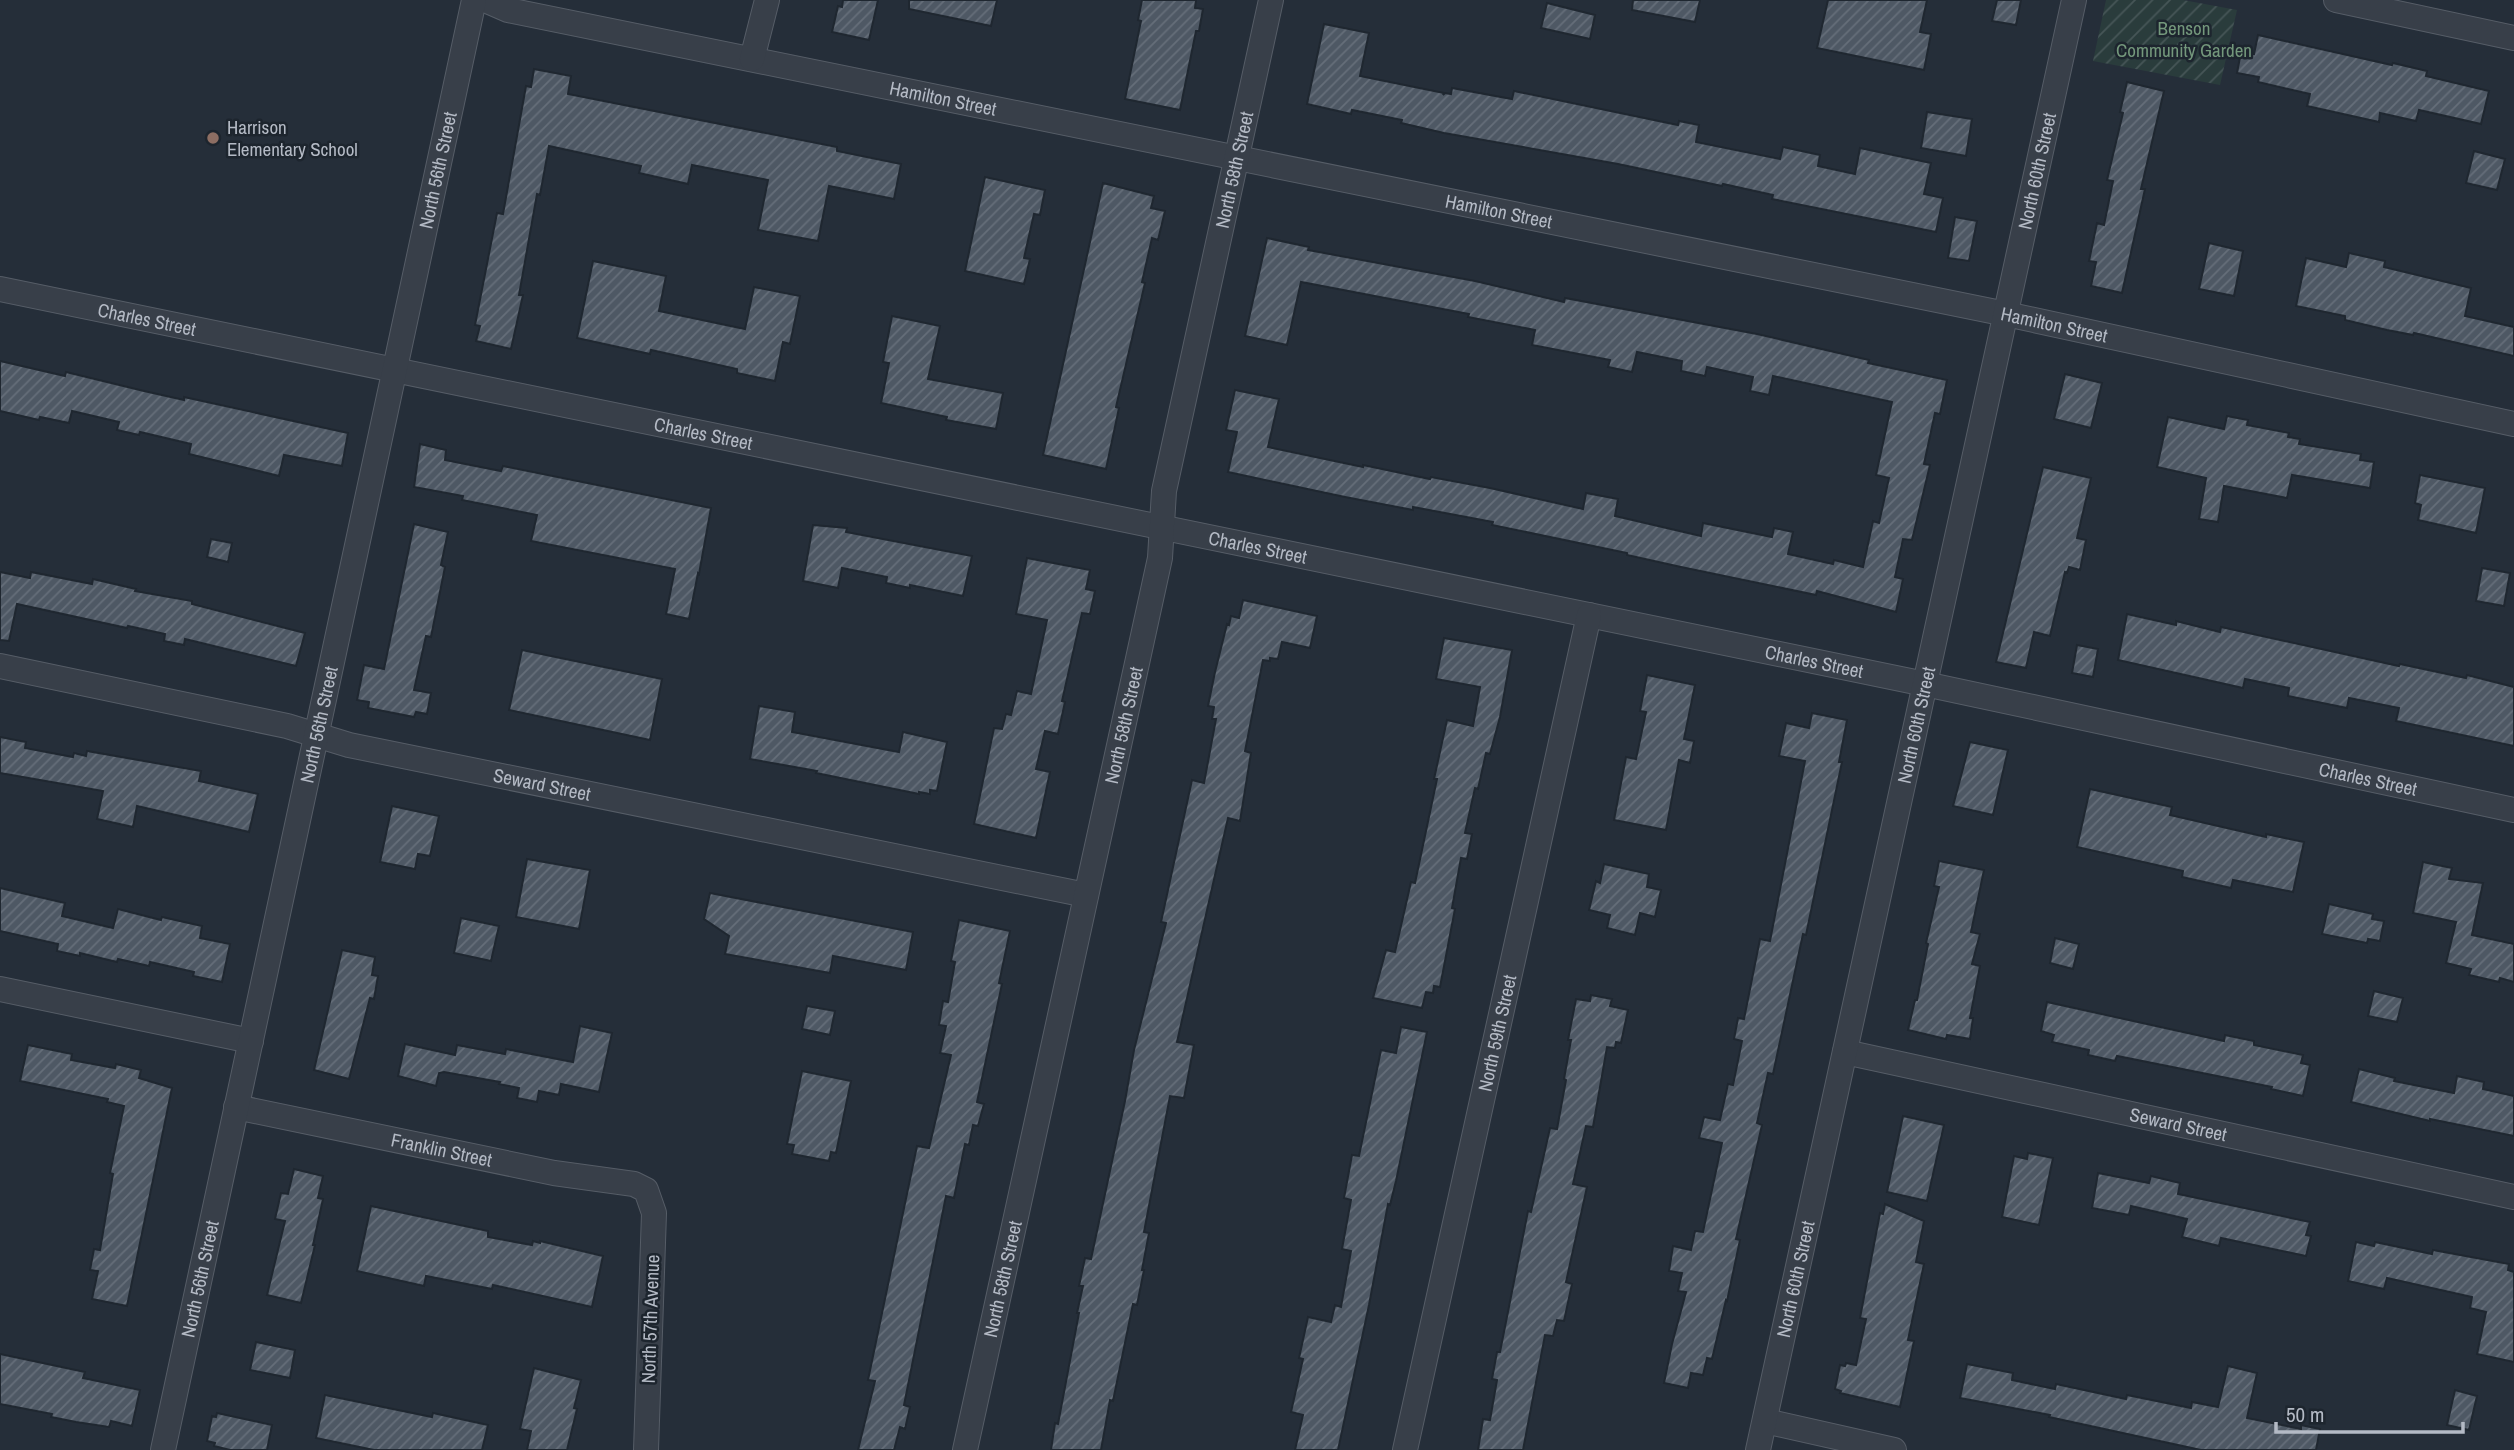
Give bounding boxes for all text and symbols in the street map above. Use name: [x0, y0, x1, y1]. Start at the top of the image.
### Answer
park label: Benson Community Garden: [2116, 15, 2252, 63]
street label: Hamilton Street: [887, 75, 999, 122]
street label: North 58th Street: [1209, 108, 1260, 231]
street label: North 56th Street: [412, 109, 463, 231]
street label: North 60th Street: [2011, 110, 2062, 232]
place label: Harrison Elementary School: [227, 114, 358, 162]
marker: Harrison Elementary School: [205, 130, 221, 146]
street label: Hamilton Street: [1443, 188, 1555, 235]
street label: Charles Street: [95, 296, 199, 342]
street label: Hamilton Street: [1999, 300, 2111, 349]
street label: Charles Street: [652, 411, 755, 456]
street label: Charles Street: [1206, 524, 1310, 570]
street label: Charles Street: [1763, 639, 1866, 684]
street label: North 56th Street: [293, 663, 344, 785]
street label: North 58th Street: [1098, 664, 1149, 786]
street label: North 60th Street: [1891, 664, 1941, 786]
street label: Charles Street: [2316, 756, 2420, 802]
street label: Seward Street: [491, 762, 594, 807]
street label: North 59th Street: [1471, 972, 1523, 1094]
street label: Seward Street: [2127, 1101, 2230, 1148]
street label: Franklin Street: [389, 1127, 495, 1173]
street label: North 56th Street: [175, 1217, 225, 1340]
street label: North 58th Street: [977, 1218, 1028, 1340]
street label: North 60th Street: [1770, 1218, 1821, 1340]
street label: North 57th Avenue: [635, 1254, 665, 1384]
scale bar: [2276, 1390, 2463, 1434]
text: 50 m: [2286, 1400, 2324, 1429]

